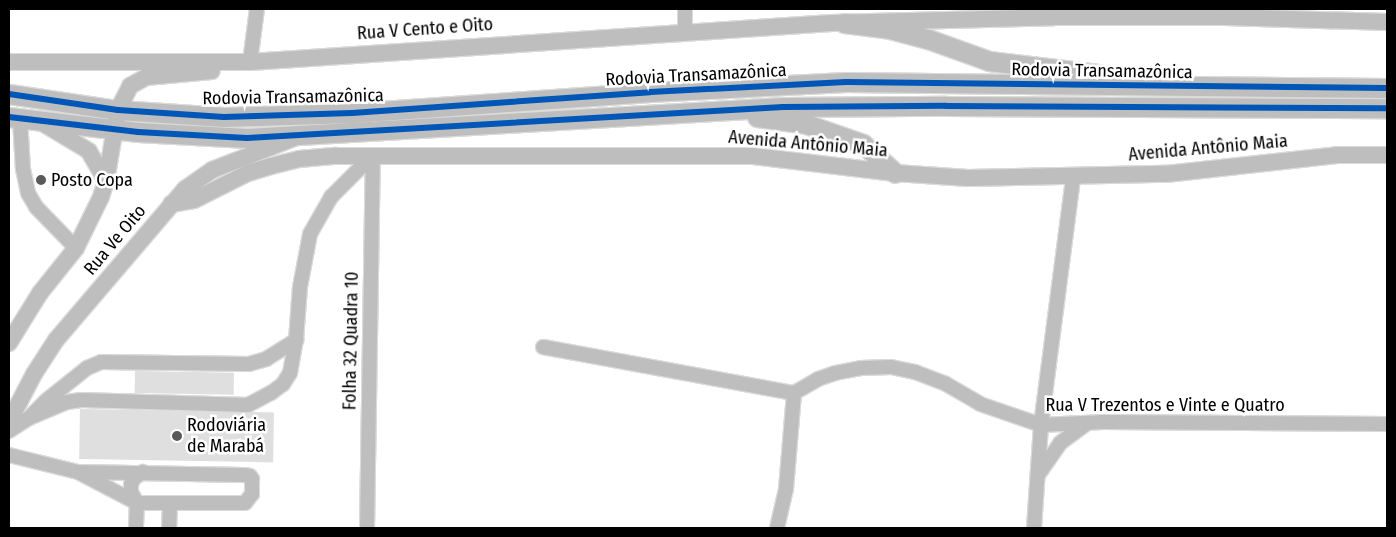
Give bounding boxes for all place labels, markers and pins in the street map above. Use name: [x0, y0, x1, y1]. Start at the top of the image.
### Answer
place label: Posto Copa: [51, 169, 133, 191]
marker: Posto Copa: [35, 174, 47, 186]
place label: Rodoviária de Marabá: [187, 415, 266, 458]
marker: Rodoviária de Marabá: [171, 430, 183, 442]

